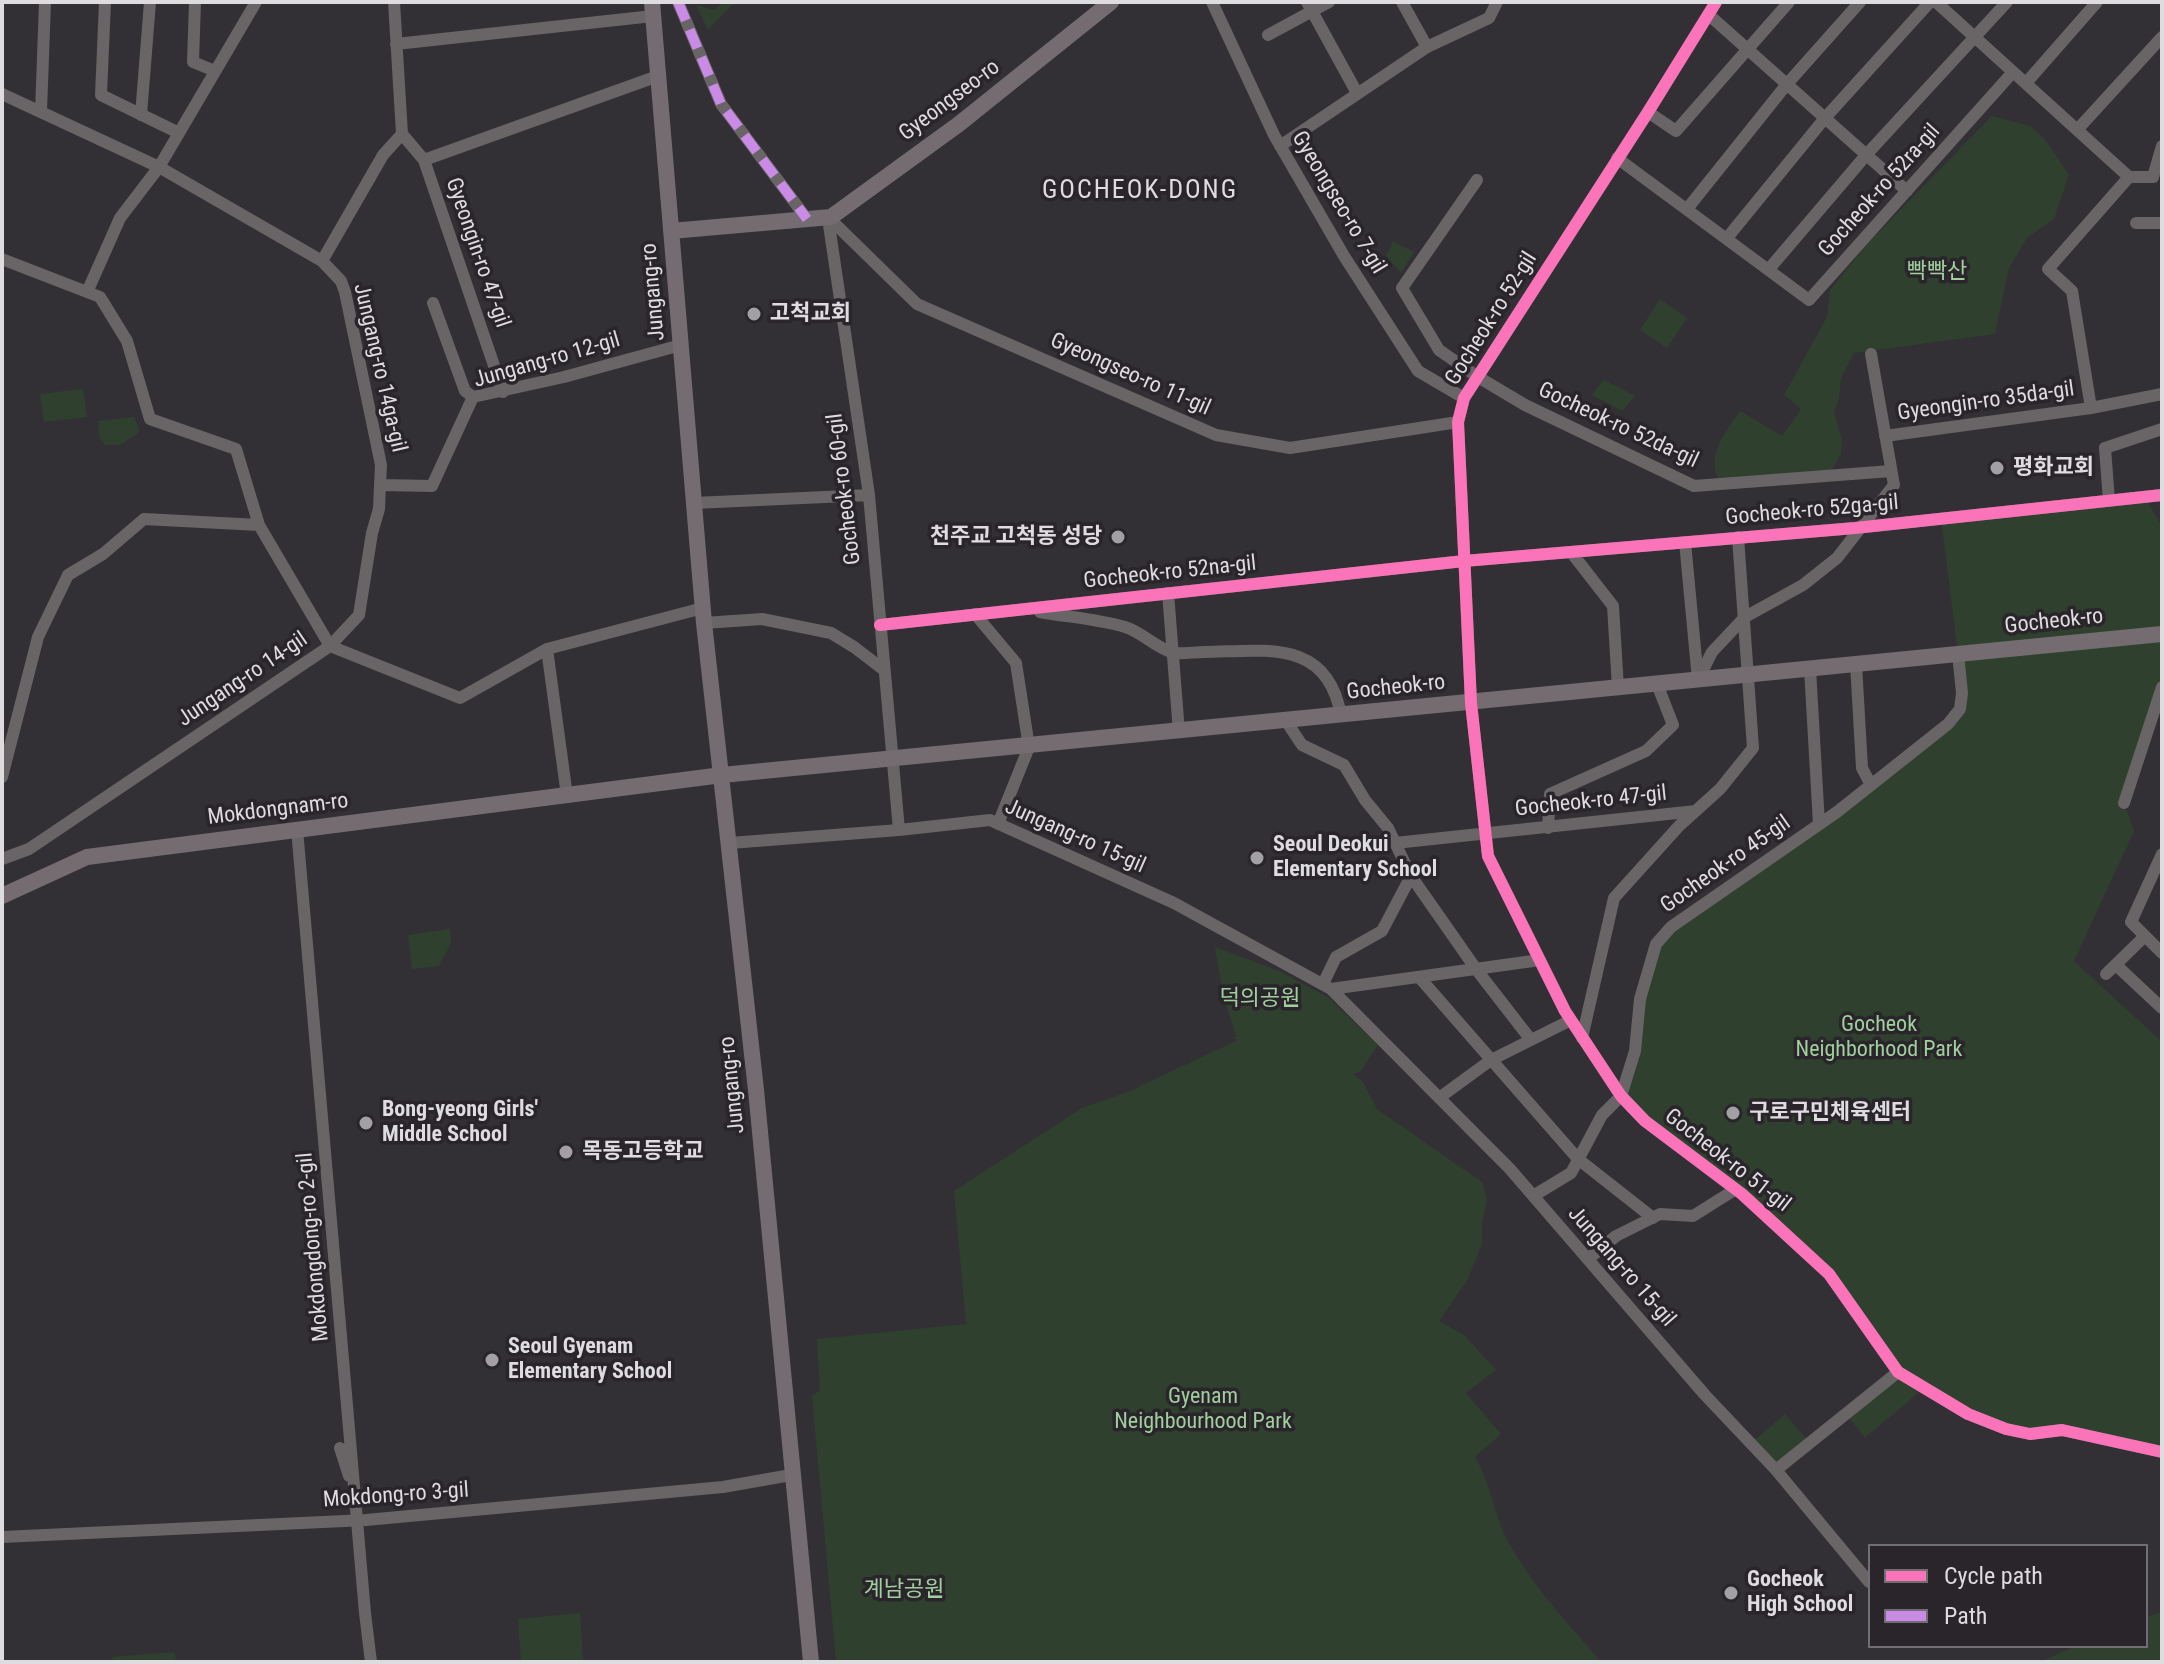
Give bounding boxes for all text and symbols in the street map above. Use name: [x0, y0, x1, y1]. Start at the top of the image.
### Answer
street label: Gyeongseo-ro: [894, 55, 1006, 147]
street label: Gocheok-ro 52ra-gil: [1814, 119, 1946, 263]
street label: Gyeongseo-ro 7-gil: [1285, 127, 1391, 279]
street label: Gyeongin-ro 47-gil: [439, 175, 515, 331]
district label: GOCHEOK-DONG: [1042, 175, 1238, 207]
street label: Jungang-ro: [637, 242, 671, 342]
street label: Gocheok-ro 52-gil: [1440, 247, 1544, 391]
park label: 빡빡산: [1907, 259, 1967, 285]
street label: Jungang-ro 14ga-gil: [347, 281, 411, 455]
place label: 고척교회: [770, 301, 851, 327]
marker: 고척교회: [745, 305, 763, 323]
street label: Jungang-ro 12-gil: [471, 328, 623, 394]
street label: Gyeongseo-ro 11-gil: [1046, 328, 1214, 422]
street label: Gocheok-ro 52da-gil: [1534, 377, 1702, 475]
street label: Gyeongin-ro 35da-gil: [1896, 377, 2076, 427]
street label: Gocheok-ro 60-gil: [823, 412, 867, 566]
place label: 평화교회: [2013, 455, 2094, 481]
marker: 평화교회: [1988, 459, 2006, 477]
street label: Gocheok-ro 52ga-gil: [1724, 490, 1900, 532]
place label: 천주교 고척동 성당: [930, 524, 1102, 550]
marker: 천주교 고척동 성당: [1109, 528, 1127, 546]
street label: Gocheok-ro 52na-gil: [1082, 551, 1258, 595]
street label: Gocheok-ro: [2003, 604, 2105, 640]
street label: Jungang-ro 14-gil: [173, 627, 313, 733]
street label: Gocheok-ro: [1345, 670, 1447, 706]
street label: Gocheok-ro 47-gil: [1514, 781, 1668, 823]
street label: Mokdongnam-ro: [206, 788, 350, 832]
street label: Jungang-ro 15-gil: [1001, 794, 1149, 880]
street label: Gocheok-ro 45-gil: [1656, 811, 1796, 919]
place label: Seoul Deokui Elementary School: [1273, 832, 1437, 884]
marker: Seoul Deokui Elementary School: [1248, 849, 1266, 867]
park label: 덕의공원: [1220, 986, 1300, 1012]
park label: Gocheok Neighborhood Park: [1796, 1012, 1962, 1064]
street label: Jungang-ro: [715, 1035, 751, 1135]
place label: Bong-yeong Girls' Middle School: [382, 1097, 538, 1148]
place label: 구로구민체육센터: [1749, 1100, 1911, 1126]
street label: Gocheok-ro 51-gil: [1659, 1104, 1795, 1218]
marker: 구로구민체육센터: [1724, 1104, 1742, 1122]
marker: Bong-yeong Girls' Middle School: [357, 1114, 375, 1132]
place label: 목동고등학교: [582, 1139, 703, 1165]
marker: 목동고등학교: [557, 1143, 575, 1161]
street label: Mokdongdong-ro 2-gil: [293, 1151, 335, 1343]
street label: Jungang-ro 15-gil: [1562, 1201, 1680, 1333]
place label: Seoul Gyenam Elementary School: [508, 1334, 672, 1386]
marker: Seoul Gyenam Elementary School: [483, 1351, 501, 1369]
park label: Gyenam Neighbourhood Park: [1114, 1384, 1292, 1436]
street label: Mokdong-ro 3-gil: [322, 1478, 470, 1514]
legend: [1868, 1544, 2148, 1648]
text: Cycle path: [1944, 1562, 2043, 1590]
place label: Gocheok High School: [1747, 1567, 1853, 1618]
park label: 계남공원: [864, 1577, 944, 1603]
marker: Gocheok High School: [1722, 1584, 1740, 1602]
text: Path: [1944, 1602, 1987, 1630]

